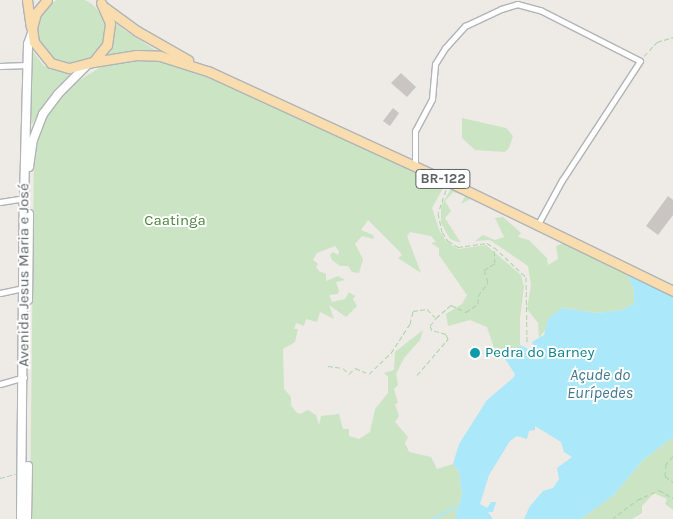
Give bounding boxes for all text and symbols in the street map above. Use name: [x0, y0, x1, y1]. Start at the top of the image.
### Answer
road number: BR-122: [414, 168, 472, 190]
street label: Avenida Jesus Maria e José: [15, 183, 33, 367]
park label: Caatinga: [144, 212, 206, 230]
place label: Pedra do Barney: [485, 344, 595, 362]
marker: Pedra do Barney: [469, 347, 481, 359]
water label: Açude do Eurípedes: [567, 365, 633, 403]

